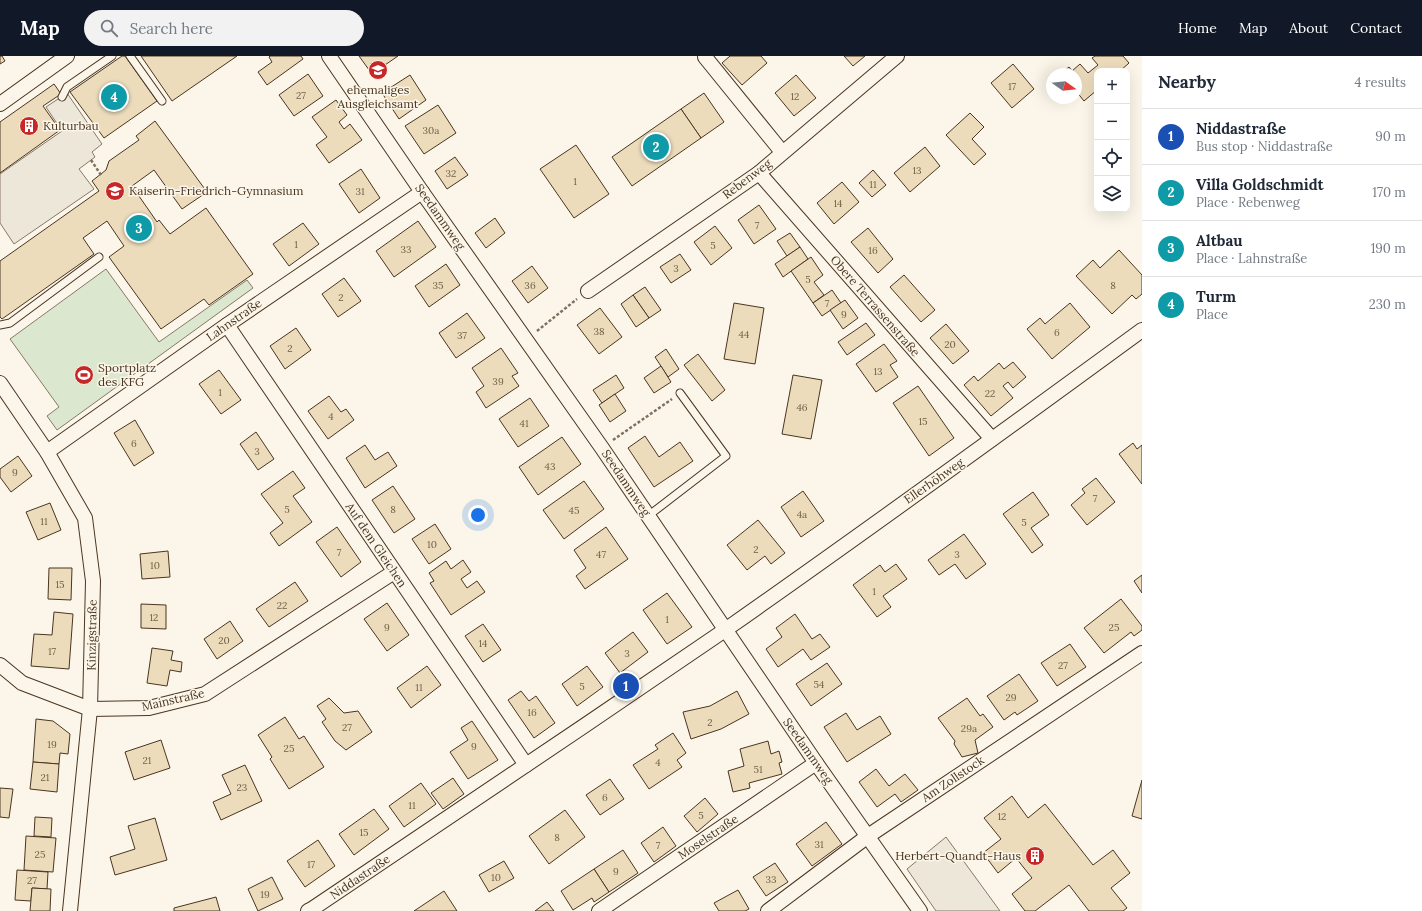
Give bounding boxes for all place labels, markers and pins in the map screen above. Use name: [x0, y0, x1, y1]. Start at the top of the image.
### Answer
school or university icon: ehemaliges Ausgleichsamt: [367, 59, 389, 81]
pin: 4: [101, 82, 127, 112]
place label: ehemaliges Ausgleichsamt: [337, 82, 419, 111]
building icon: Kulturbau: [18, 115, 40, 137]
place label: Kulturbau: [43, 118, 99, 133]
pin: 2: [643, 132, 669, 162]
school or university icon: Kaiserin-Friedrich-Gymnasium: [104, 180, 126, 202]
place label: Kaiserin-Friedrich-Gymnasium: [129, 183, 304, 198]
pin: 3: [126, 213, 152, 243]
place label: Sportplatz des KFG: [98, 360, 156, 389]
sports icon: Sportplatz des KFG: [73, 364, 95, 386]
pin: 1: [613, 671, 639, 701]
building icon: Herbert-Quandt-Haus: [1024, 845, 1046, 867]
place label: Herbert-Quandt-Haus: [895, 848, 1021, 863]

